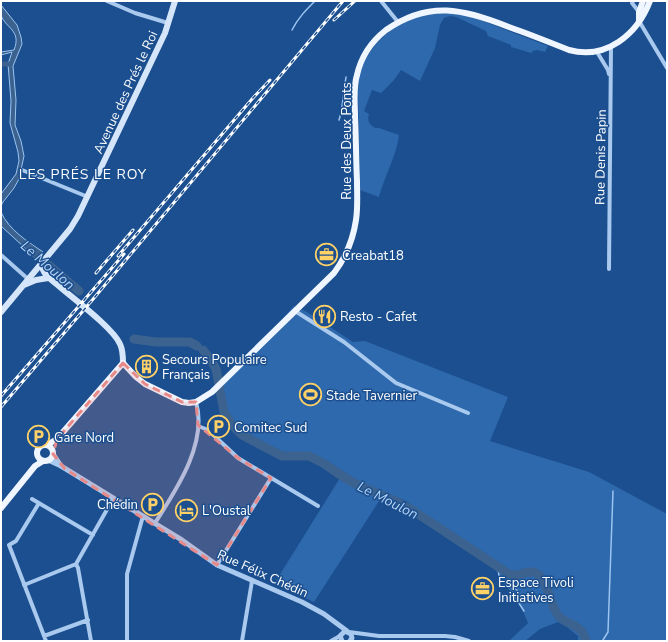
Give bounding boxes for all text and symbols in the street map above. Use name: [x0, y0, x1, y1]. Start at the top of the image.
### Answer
street label: Avenue des Prés le Roi: [90, 28, 162, 157]
street label: Rue des Deux Ponts: [338, 82, 356, 200]
street label: Rue Denis Papin: [591, 109, 611, 205]
district label: LES PRÉS LE ROY: [19, 165, 147, 184]
water label: Le Moulon: [17, 237, 79, 294]
office icon: Creabat18: [314, 242, 340, 268]
place label: Creabat18: [342, 247, 404, 265]
restaurant icon: Resto - Cafet: [311, 303, 337, 329]
place label: Resto - Cafet: [340, 308, 417, 326]
place label: Secours Populaire Français: [162, 351, 267, 384]
building icon: Secours Populaire Français: [133, 353, 159, 379]
sports icon: Stade Tavernier: [298, 382, 324, 408]
place label: Stade Tavernier: [326, 387, 417, 405]
parking icon: Comitec Sud: [206, 414, 232, 440]
place label: Comitec Sud: [234, 419, 307, 437]
parking icon: Gare Nord: [26, 424, 52, 450]
place label: Gare Nord: [54, 429, 114, 447]
water label: Le Moulon: [354, 477, 422, 524]
parking icon: Chédin: [140, 491, 166, 517]
place label: Chédin: [97, 496, 138, 514]
hotel icon: L'Oustal: [173, 497, 199, 523]
place label: L'Oustal: [202, 502, 251, 520]
street label: Rue Félix Chédin: [214, 546, 311, 602]
place label: Espace Tivoli Initiatives: [498, 574, 574, 607]
office icon: Espace Tivoli Initiatives: [470, 576, 496, 602]

